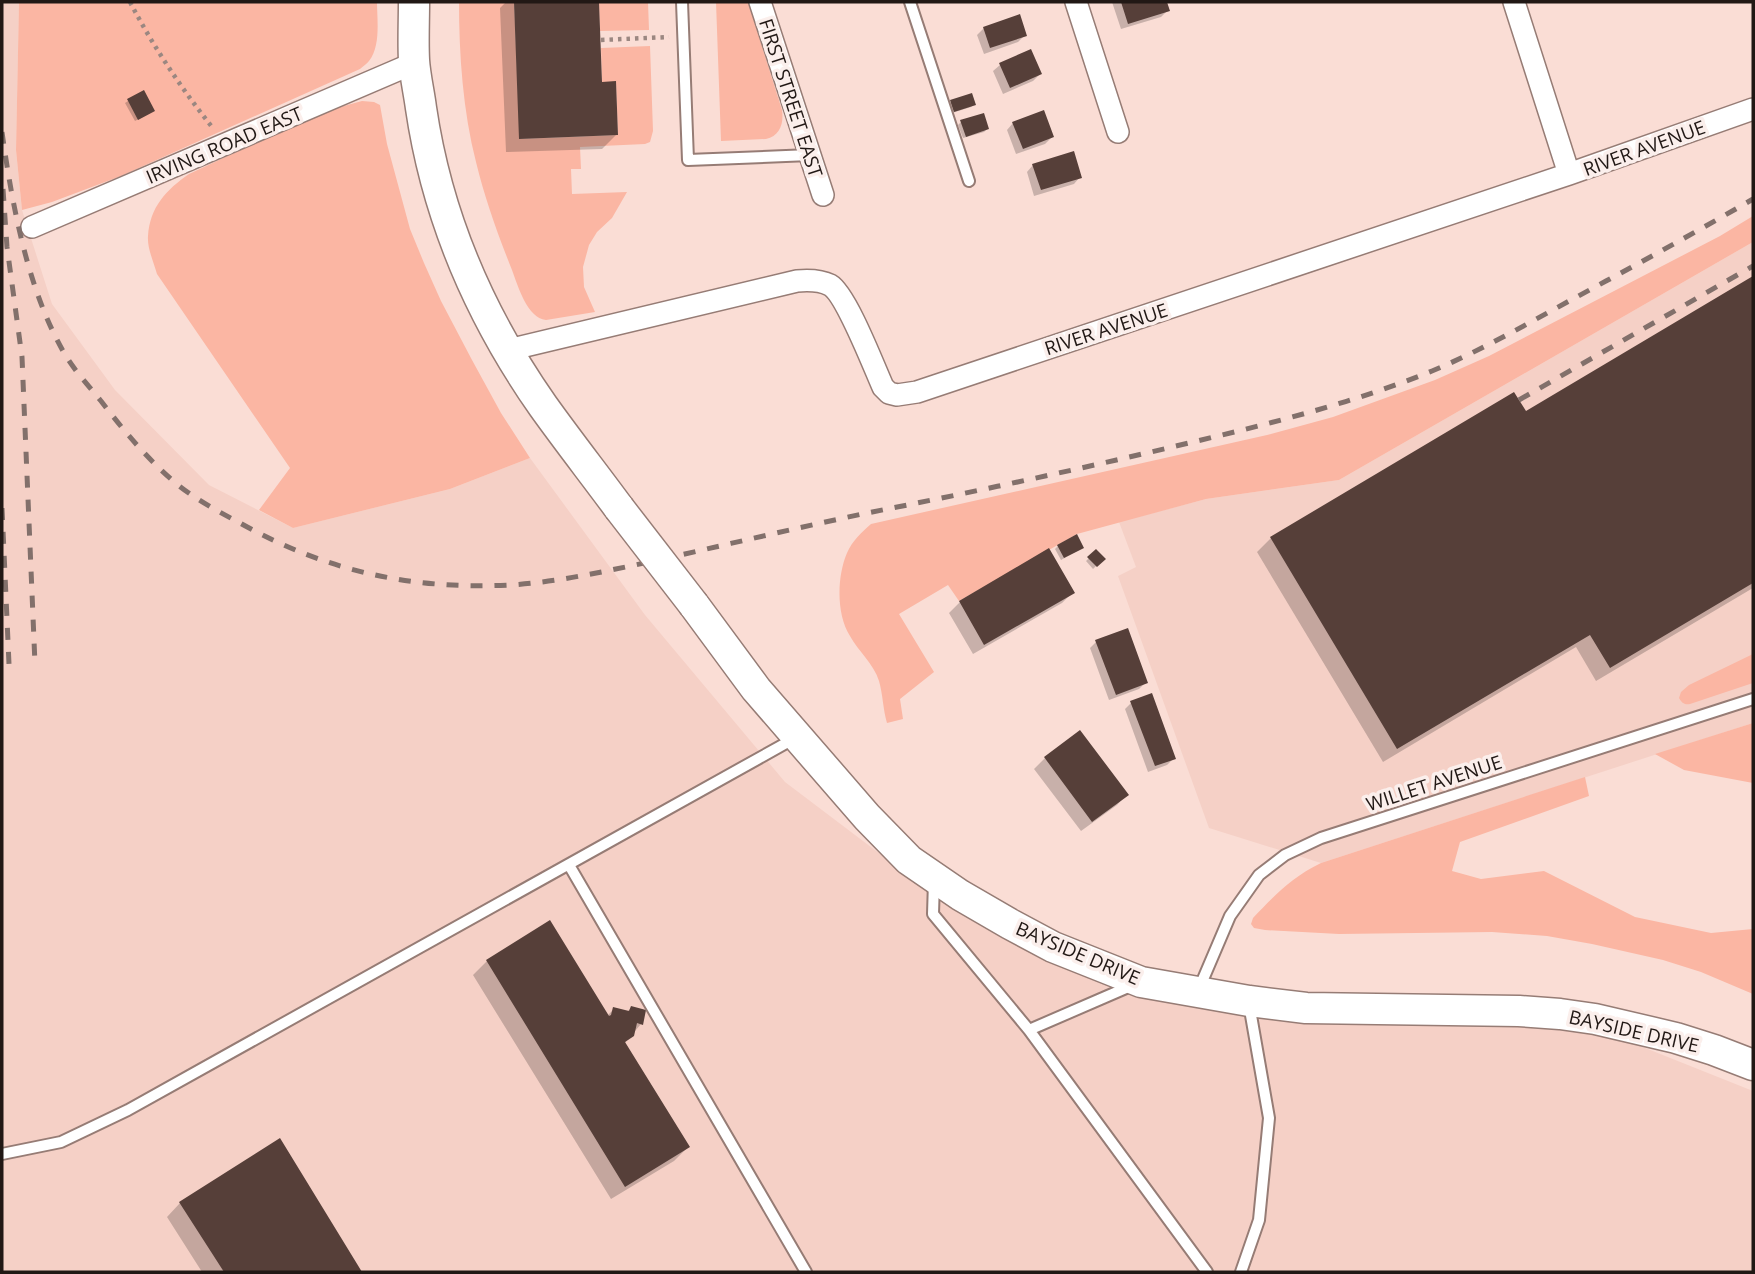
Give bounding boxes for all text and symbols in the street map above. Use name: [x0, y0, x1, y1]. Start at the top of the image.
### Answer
street label: FIRST STREET EAST: [753, 15, 829, 181]
street label: IRVING ROAD EAST: [142, 100, 307, 190]
street label: RIVER AVENUE: [1579, 114, 1709, 182]
street label: RIVER AVENUE: [1041, 297, 1171, 361]
street label: WILLET AVENUE: [1363, 749, 1505, 817]
street label: BAYSIDE DRIVE: [1012, 915, 1144, 991]
street label: BAYSIDE DRIVE: [1566, 1003, 1702, 1059]

